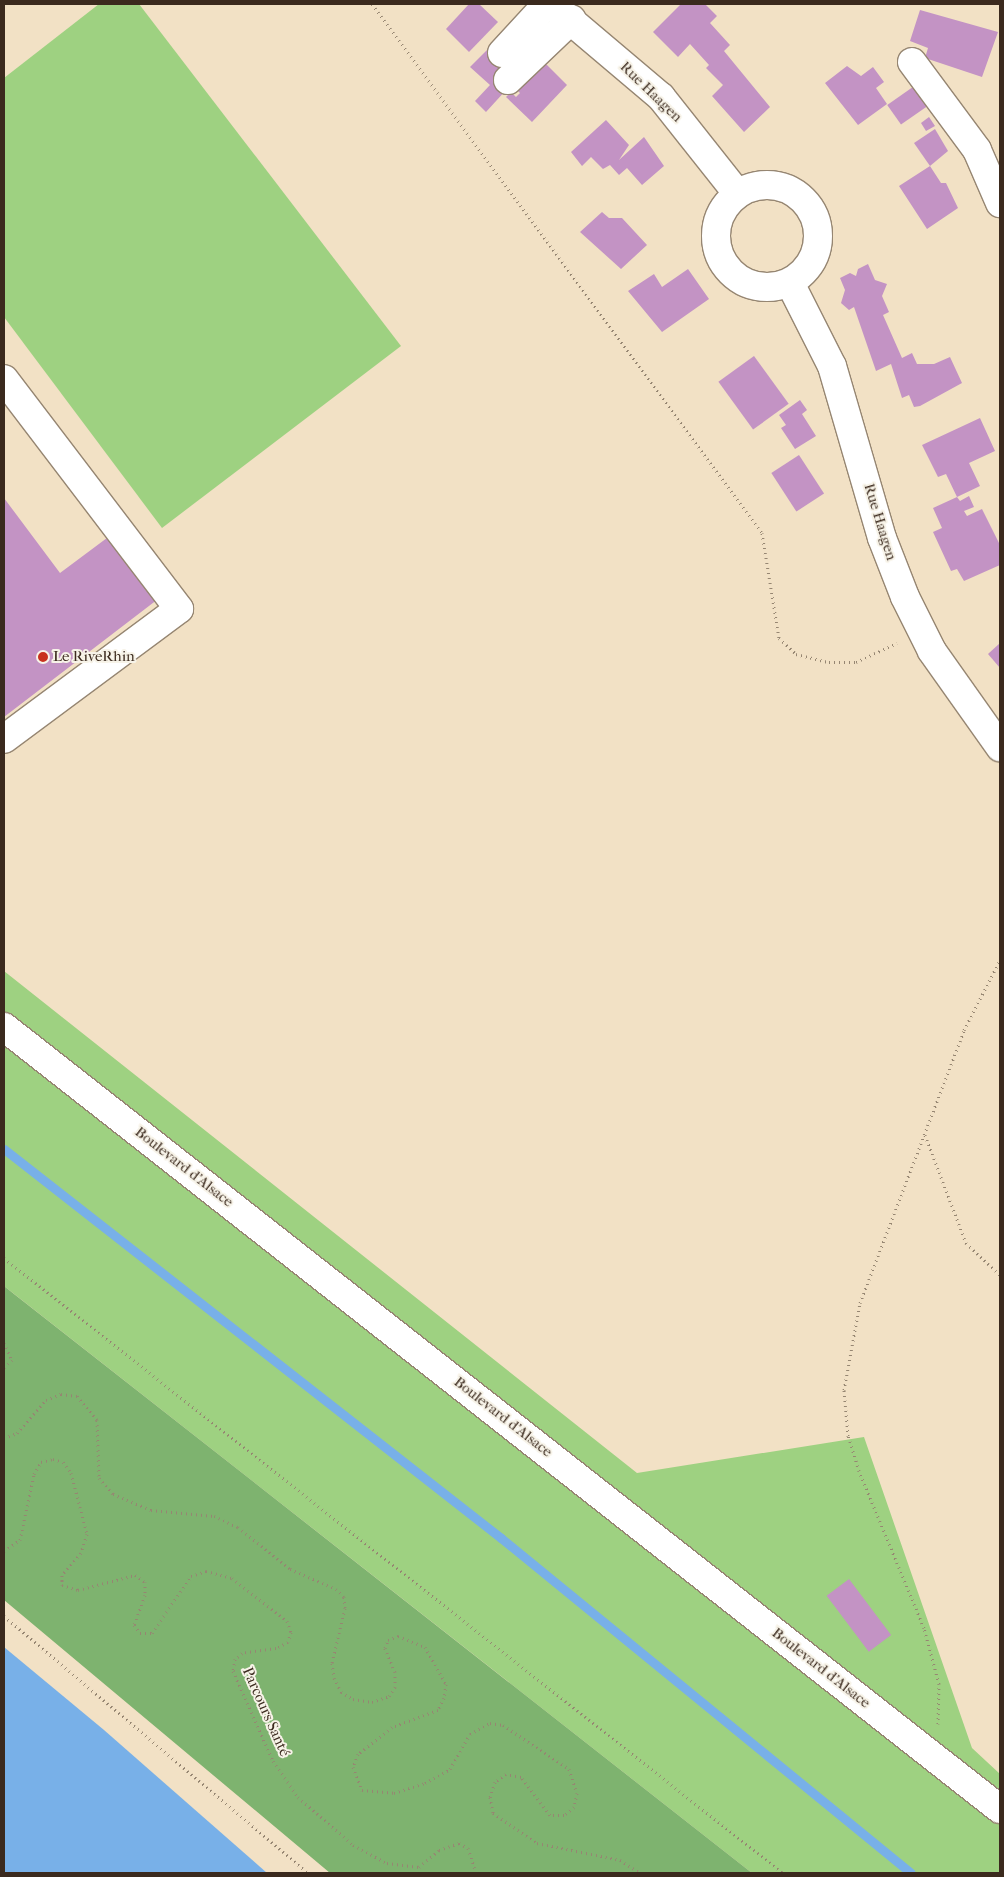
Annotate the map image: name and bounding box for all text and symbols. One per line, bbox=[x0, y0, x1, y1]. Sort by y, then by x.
street label: Rue Haagen bbox=[616, 58, 686, 126]
street label: Rue Haagen bbox=[860, 481, 900, 563]
place label: Le RiveRhin bbox=[53, 648, 135, 666]
marker: Le RiveRhin bbox=[37, 651, 49, 663]
street label: Boulevard d'Alsace bbox=[131, 1123, 237, 1211]
street label: Boulevard d'Alsace bbox=[450, 1373, 556, 1461]
street label: Boulevard d'Alsace bbox=[768, 1624, 874, 1712]
street label: Parcours Santé bbox=[238, 1665, 294, 1759]

